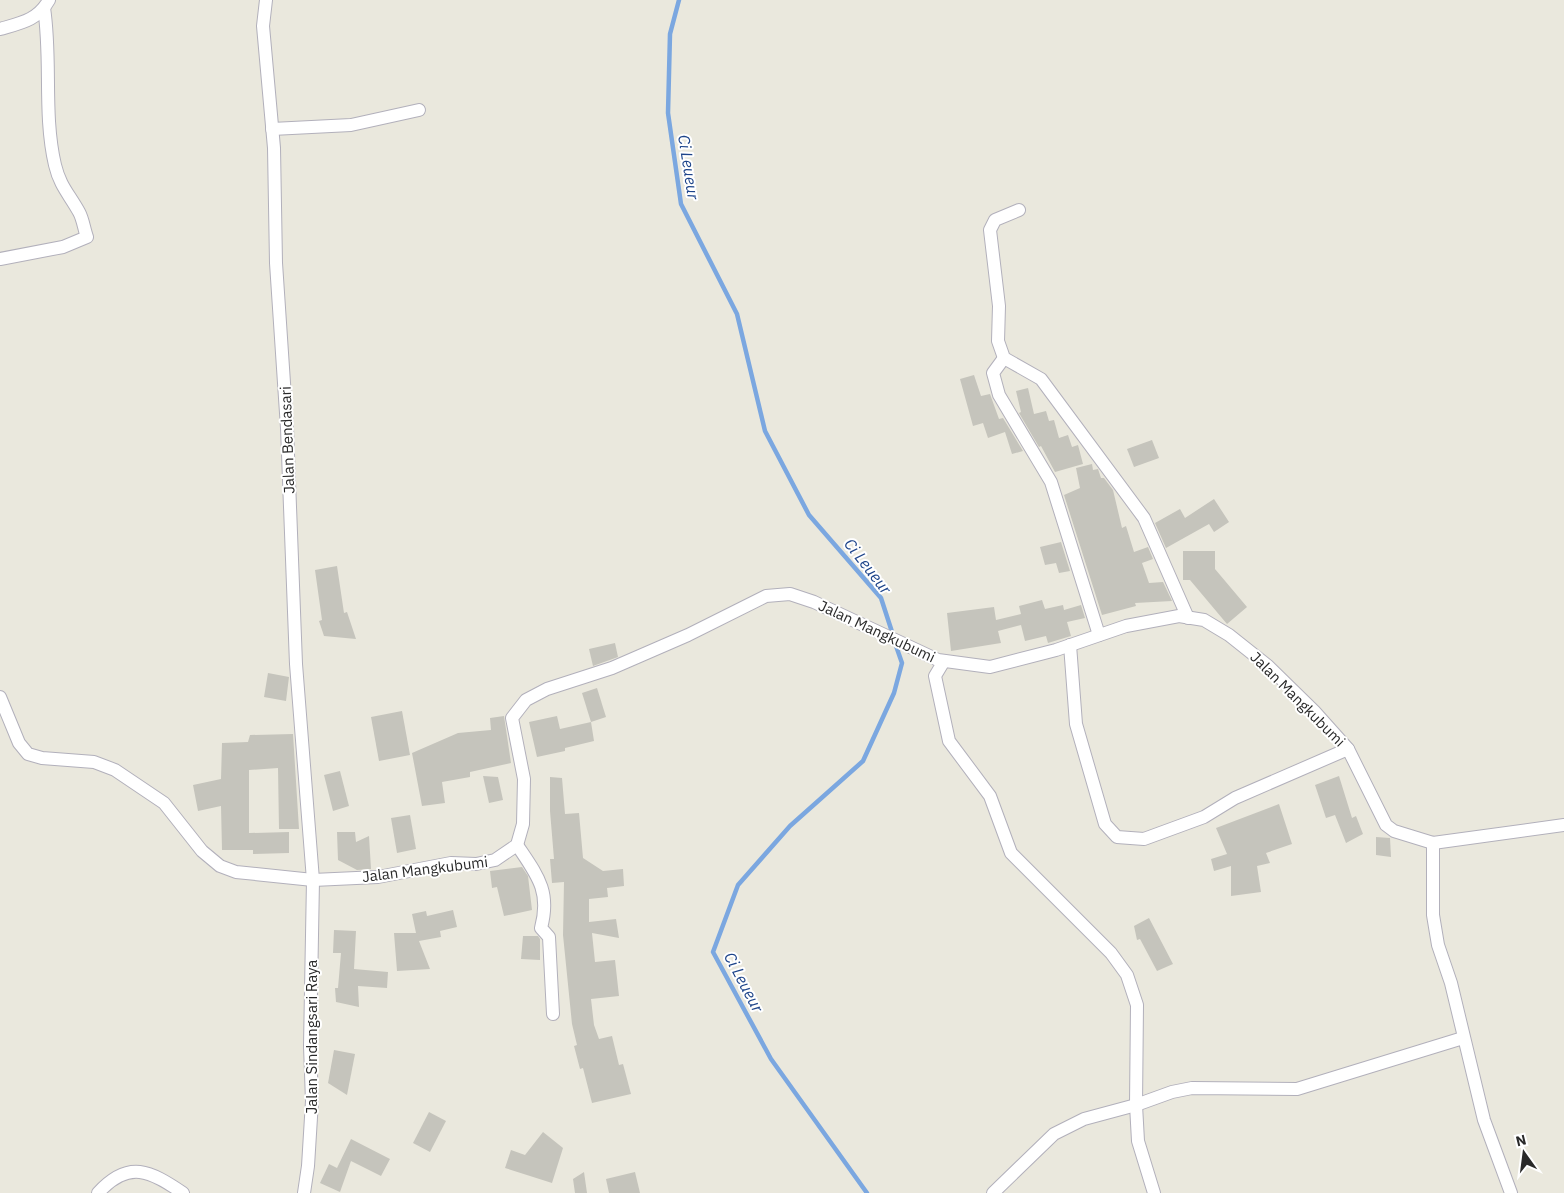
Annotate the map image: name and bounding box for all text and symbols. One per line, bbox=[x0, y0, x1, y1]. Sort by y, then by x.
water label: Ci Leueur bbox=[674, 133, 704, 202]
street label: Jalan Bendasari bbox=[276, 386, 298, 494]
water label: Ci Leueur bbox=[840, 534, 897, 599]
street label: Jalan Mangkubumi bbox=[816, 596, 938, 666]
street label: Jalan Mangkubumi bbox=[1246, 647, 1350, 751]
street label: Jalan Mangkubumi bbox=[361, 852, 489, 886]
water label: Ci Leueur bbox=[720, 948, 769, 1017]
street label: Jalan Sindangsari Raya bbox=[302, 960, 321, 1114]
north arrow bbox=[1499, 1128, 1549, 1178]
text: N bbox=[1514, 1130, 1528, 1150]

